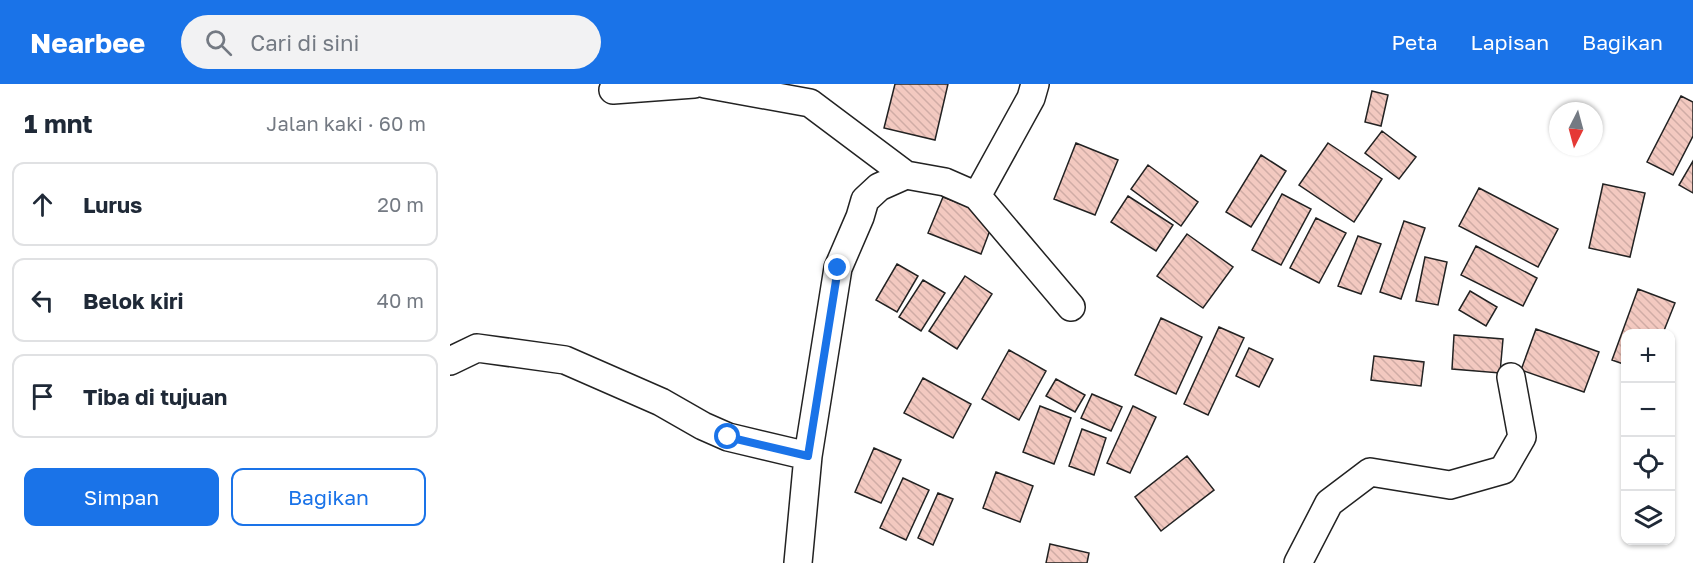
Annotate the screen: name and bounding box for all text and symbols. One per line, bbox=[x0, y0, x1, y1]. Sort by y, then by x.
search box bbox=[181, 15, 601, 69]
text: Nearbee bbox=[30, 26, 145, 59]
icon: search bbox=[202, 26, 235, 59]
text: Cari di sini bbox=[250, 29, 360, 56]
text: Peta bbox=[1392, 29, 1438, 55]
text: Lapisan bbox=[1471, 29, 1549, 55]
text: Bagikan bbox=[1582, 29, 1663, 55]
north arrow bbox=[1549, 102, 1603, 156]
text: 1 mnt bbox=[24, 108, 93, 139]
text: Jalan kaki · 60 m bbox=[266, 111, 426, 135]
icon: ahead bbox=[26, 188, 59, 221]
text: Lurus bbox=[83, 191, 142, 218]
text: 20 m bbox=[377, 192, 424, 216]
route end bbox=[824, 254, 850, 280]
icon: left bbox=[26, 284, 59, 317]
text: Belok kiri bbox=[83, 287, 184, 314]
text: 40 m bbox=[377, 288, 424, 312]
map controls bbox=[1621, 329, 1675, 545]
button: + bbox=[1621, 329, 1675, 383]
icon: arrive bbox=[26, 380, 59, 413]
text: Tiba di tujuan bbox=[83, 383, 227, 410]
button: − bbox=[1621, 383, 1675, 437]
route start bbox=[714, 423, 740, 449]
button: locate bbox=[1621, 437, 1675, 491]
button: Simpan bbox=[24, 468, 219, 526]
button: Bagikan bbox=[231, 468, 426, 526]
button: layers bbox=[1621, 491, 1675, 545]

